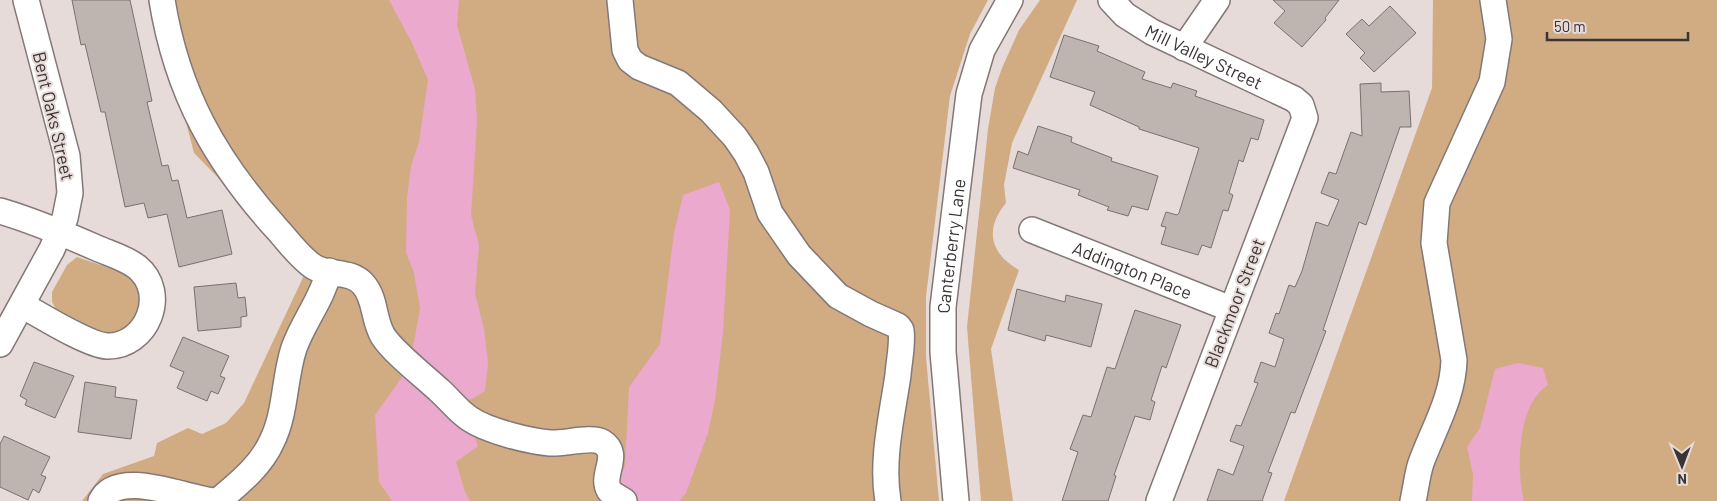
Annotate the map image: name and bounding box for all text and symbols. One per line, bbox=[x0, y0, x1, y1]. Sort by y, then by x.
scale bar bbox=[1547, 10, 1688, 42]
text: 50 m bbox=[1554, 17, 1586, 35]
street label: Mill Valley Street bbox=[1142, 20, 1266, 94]
street label: Bent Oaks Street bbox=[29, 50, 79, 182]
street label: Canterberry Lane bbox=[932, 177, 970, 313]
street label: Blackmoor Street bbox=[1199, 235, 1269, 371]
street label: Addington Place bbox=[1069, 236, 1195, 303]
north arrow bbox=[1657, 441, 1707, 491]
text: N bbox=[1677, 471, 1687, 488]

